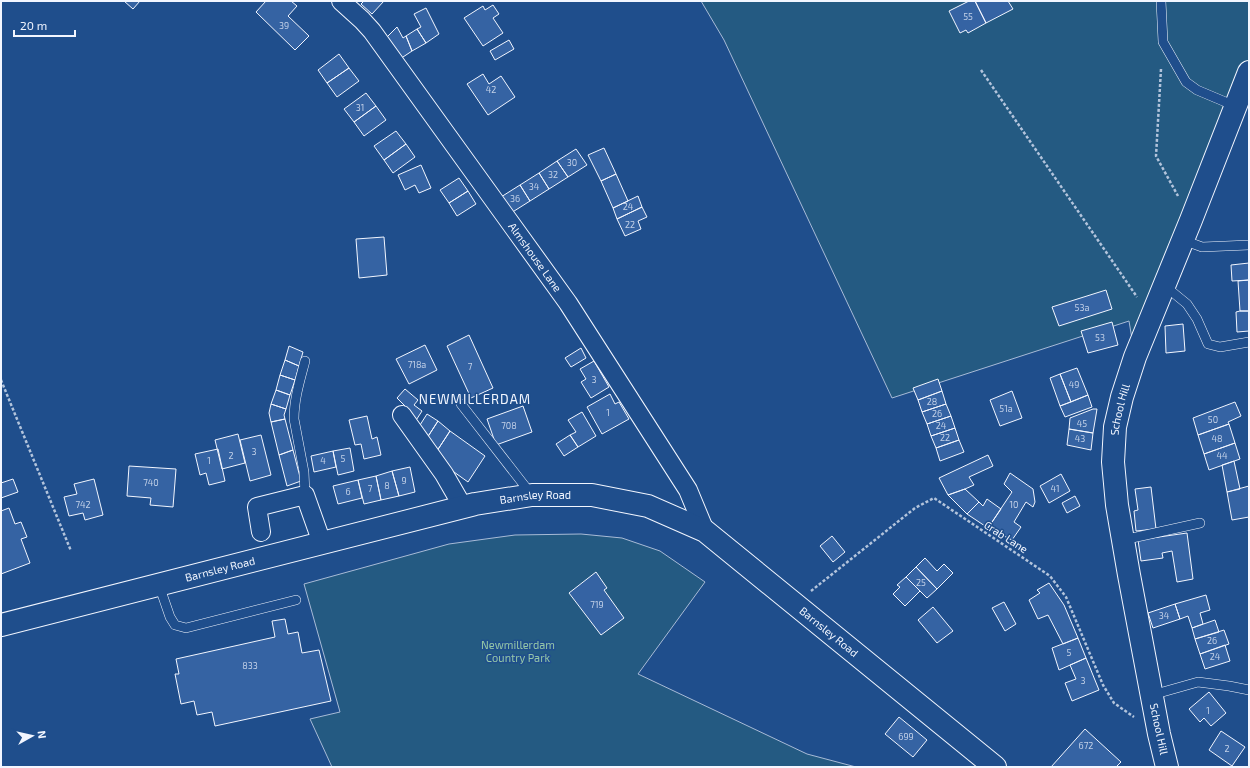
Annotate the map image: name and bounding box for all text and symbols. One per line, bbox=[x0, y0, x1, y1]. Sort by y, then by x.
house number: 55 bbox=[963, 11, 973, 22]
scale bar bbox=[14, 12, 75, 38]
text: 20 m bbox=[20, 18, 47, 32]
house number: 39 bbox=[279, 20, 289, 31]
house number: 42 bbox=[486, 84, 496, 95]
house number: 31 bbox=[356, 102, 364, 113]
house number: 30 bbox=[567, 157, 577, 168]
house number: 32 bbox=[548, 169, 558, 180]
house number: 34 bbox=[529, 181, 540, 192]
house number: 36 bbox=[510, 193, 520, 204]
house number: 24 bbox=[623, 201, 634, 212]
house number: 22 bbox=[625, 219, 635, 230]
street label: Almshouse Lane bbox=[506, 220, 565, 294]
house number: 53a bbox=[1075, 302, 1089, 313]
house number: 53 bbox=[1095, 332, 1105, 343]
house number: 718a bbox=[408, 359, 426, 370]
house number: 7 bbox=[468, 361, 473, 372]
house number: 3 bbox=[591, 374, 597, 385]
house number: 49 bbox=[1069, 379, 1079, 390]
street label: School Hill bbox=[1108, 381, 1132, 436]
district label: NEWMILLERDAM bbox=[419, 391, 531, 407]
house number: 28 bbox=[927, 396, 937, 407]
house number: 51a bbox=[999, 403, 1013, 414]
house number: 1 bbox=[606, 407, 610, 418]
house number: 26 bbox=[932, 408, 942, 419]
house number: 50 bbox=[1208, 414, 1218, 425]
house number: 45 bbox=[1077, 418, 1087, 429]
house number: 708 bbox=[501, 420, 517, 431]
house number: 24 bbox=[936, 420, 947, 431]
house number: 22 bbox=[940, 432, 950, 443]
house number: 43 bbox=[1075, 433, 1085, 444]
house number: 48 bbox=[1212, 433, 1223, 444]
house number: 3 bbox=[251, 446, 257, 457]
house number: 2 bbox=[228, 450, 234, 461]
house number: 44 bbox=[1216, 450, 1228, 461]
house number: 5 bbox=[341, 453, 346, 464]
house number: 1 bbox=[207, 455, 211, 466]
house number: 4 bbox=[320, 455, 326, 466]
house number: 9 bbox=[401, 475, 407, 486]
house number: 740 bbox=[143, 477, 159, 488]
house number: 8 bbox=[384, 480, 390, 491]
house number: 7 bbox=[368, 483, 373, 494]
house number: 41 bbox=[1050, 483, 1060, 494]
house number: 6 bbox=[345, 486, 351, 497]
street label: Barnsley Road bbox=[498, 488, 571, 506]
house number: 742 bbox=[75, 499, 91, 510]
house number: 10 bbox=[1009, 499, 1019, 510]
street label: Crab Lane bbox=[982, 518, 1031, 556]
street label: Barnsley Road bbox=[183, 553, 256, 584]
house number: 25 bbox=[916, 577, 926, 588]
house number: 719 bbox=[590, 599, 604, 610]
street label: Barnsley Road bbox=[797, 604, 861, 659]
house number: 34 bbox=[1159, 610, 1170, 621]
house number: 26 bbox=[1207, 635, 1217, 646]
park label: Newmillerdam Country Park bbox=[481, 638, 555, 664]
house number: 5 bbox=[1067, 647, 1072, 658]
house number: 24 bbox=[1210, 651, 1221, 662]
house number: 833 bbox=[242, 660, 258, 671]
house number: 3 bbox=[1080, 675, 1086, 686]
street label: School Hill bbox=[1148, 702, 1171, 757]
house number: 1 bbox=[1206, 705, 1210, 716]
north arrow bbox=[12, 716, 52, 756]
text: N bbox=[35, 730, 49, 739]
house number: 699 bbox=[898, 731, 914, 742]
house number: 672 bbox=[1079, 740, 1093, 751]
house number: 2 bbox=[1224, 743, 1230, 754]

